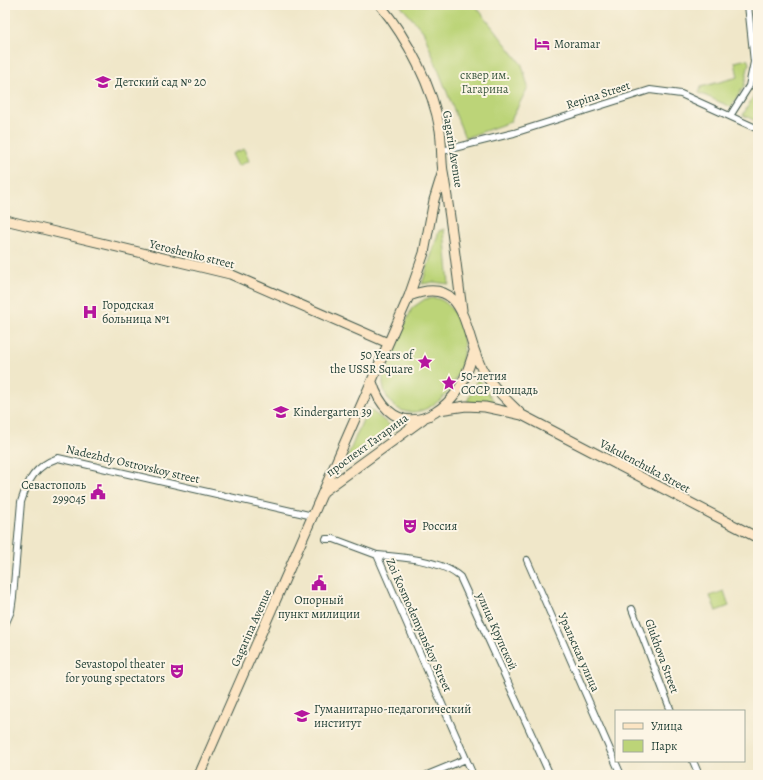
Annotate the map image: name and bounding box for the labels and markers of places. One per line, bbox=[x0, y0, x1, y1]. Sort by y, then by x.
hotel icon: Moramar bbox=[533, 35, 551, 53]
place label: Moramar bbox=[554, 36, 601, 52]
school or university icon: Детский сад № 20 bbox=[94, 73, 112, 91]
place label: Детский сад № 20 bbox=[115, 74, 206, 90]
place label: Городская больница №1 bbox=[102, 297, 170, 327]
hospital icon: Городская больница №1 bbox=[81, 303, 99, 321]
place label: 50 Years of the USSR Square bbox=[330, 347, 415, 377]
place icon: 50 Years of the USSR Square bbox=[416, 353, 434, 371]
place label: 50-летия СССР площадь bbox=[461, 368, 538, 398]
place icon: 50-летия СССР площадь bbox=[440, 374, 458, 392]
school or university icon: Kindergarten 39 bbox=[272, 403, 290, 421]
place label: Kindergarten 39 bbox=[293, 404, 372, 420]
place label: Севастополь 299045 bbox=[21, 477, 87, 507]
public building icon: Севастополь 299045 bbox=[89, 483, 107, 501]
theatre icon: Россия bbox=[401, 517, 419, 535]
place label: Россия bbox=[422, 518, 457, 534]
public building icon: Опорный пункт милиции bbox=[310, 574, 328, 592]
place label: Опорный пункт милиции bbox=[278, 592, 360, 622]
place label: Sevastopol theater for young spectators bbox=[65, 656, 165, 686]
theatre icon: Sevastopol theater for young spectators bbox=[168, 662, 186, 680]
place label: Гуманитарно-педагогический институт bbox=[314, 701, 471, 731]
school or university icon: Гуманитарно-педагогический институт bbox=[293, 707, 311, 725]

